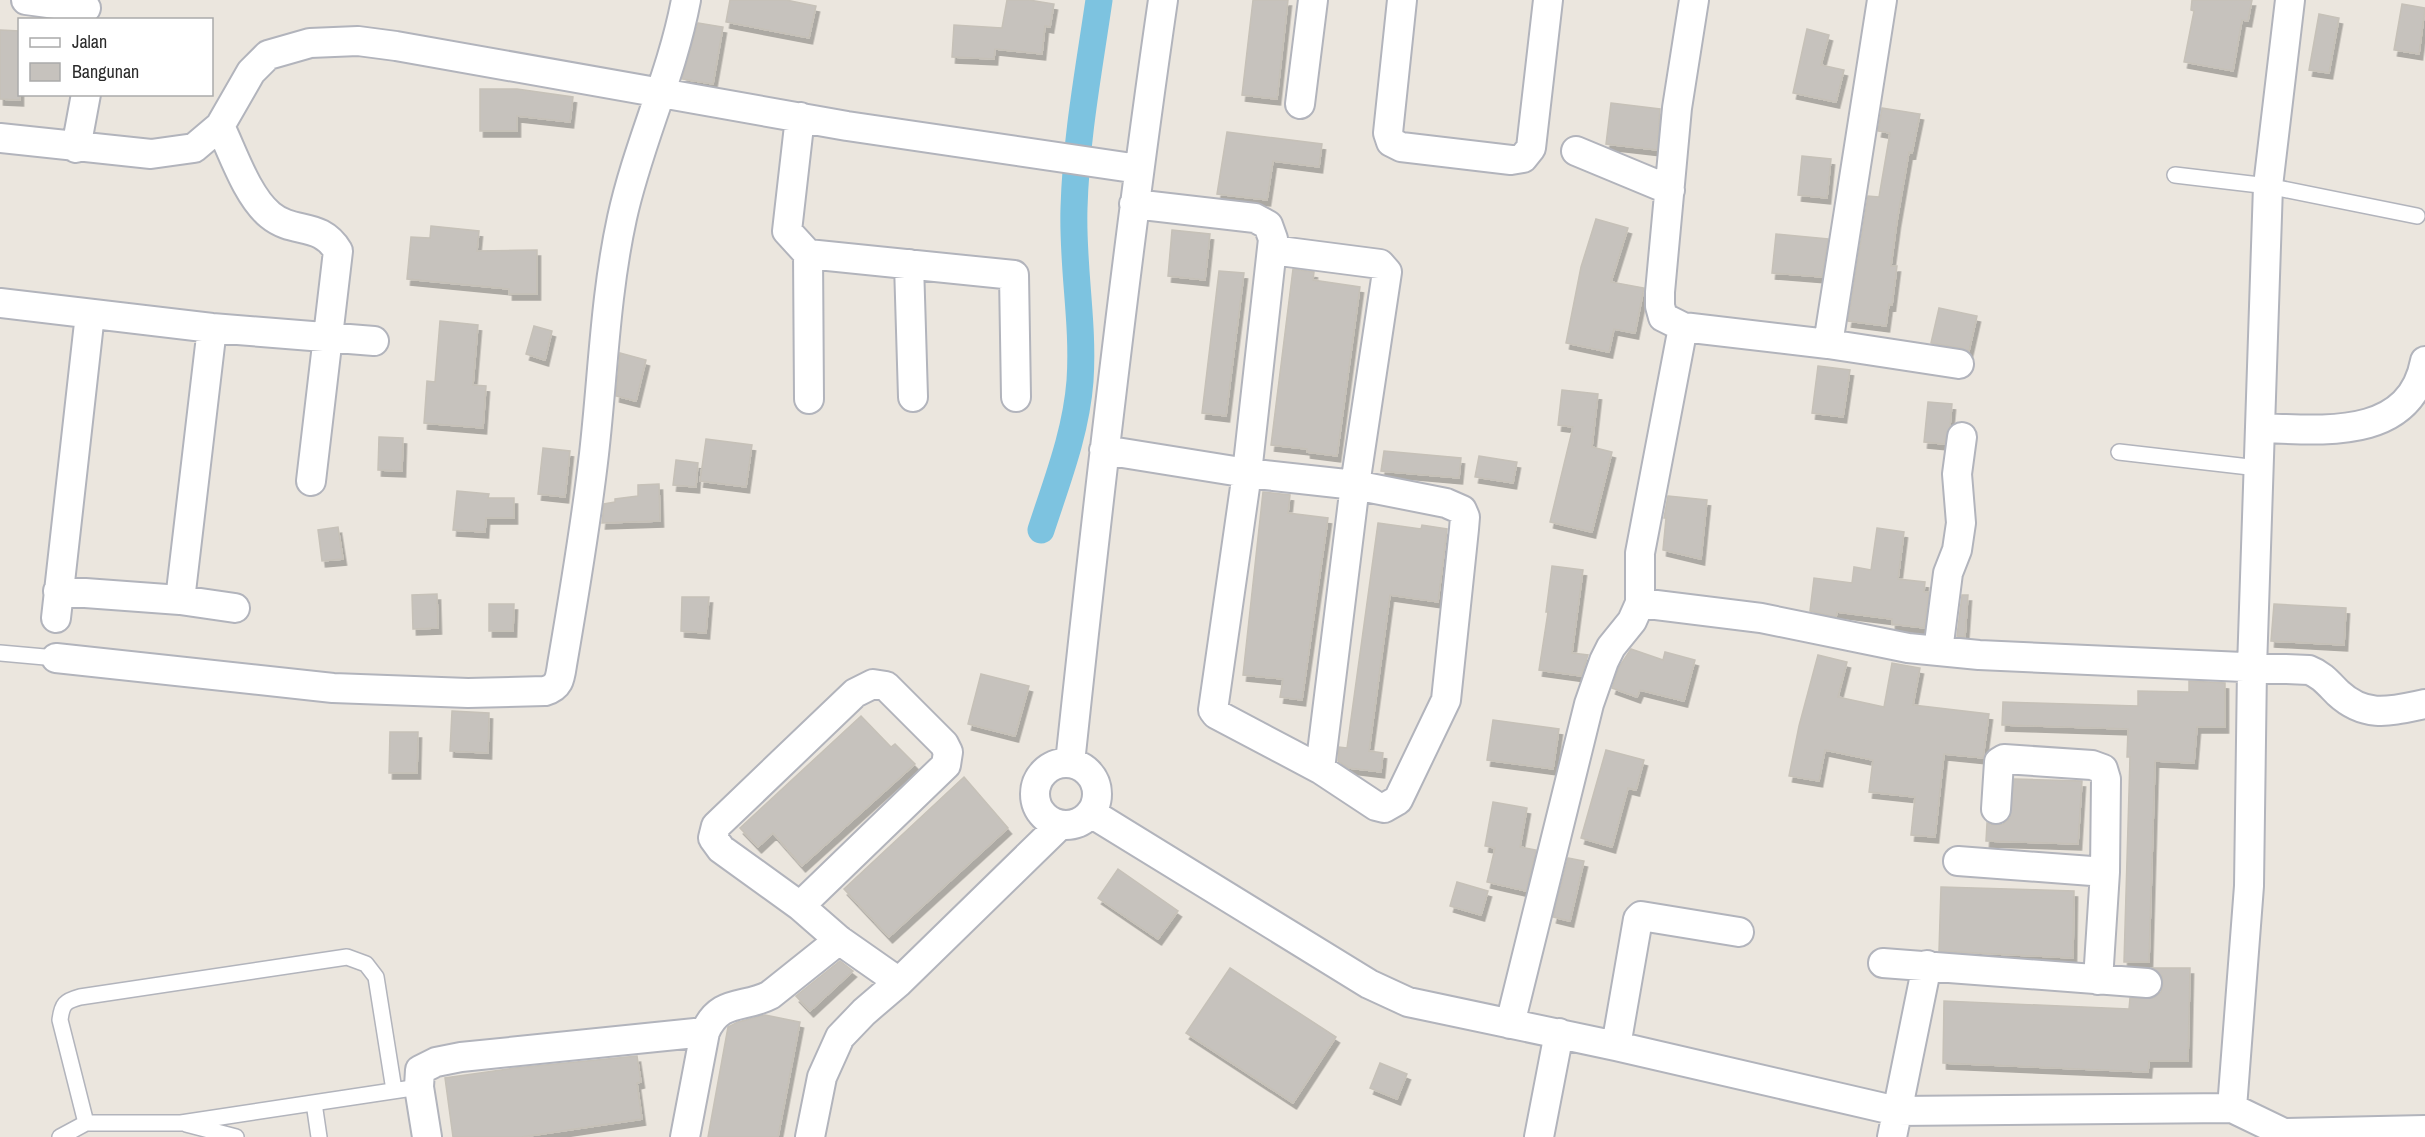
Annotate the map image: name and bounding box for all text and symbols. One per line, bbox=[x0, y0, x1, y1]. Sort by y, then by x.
legend bbox=[18, 18, 213, 96]
text: Jalan bbox=[72, 29, 107, 54]
text: Bangunan bbox=[72, 59, 139, 84]

